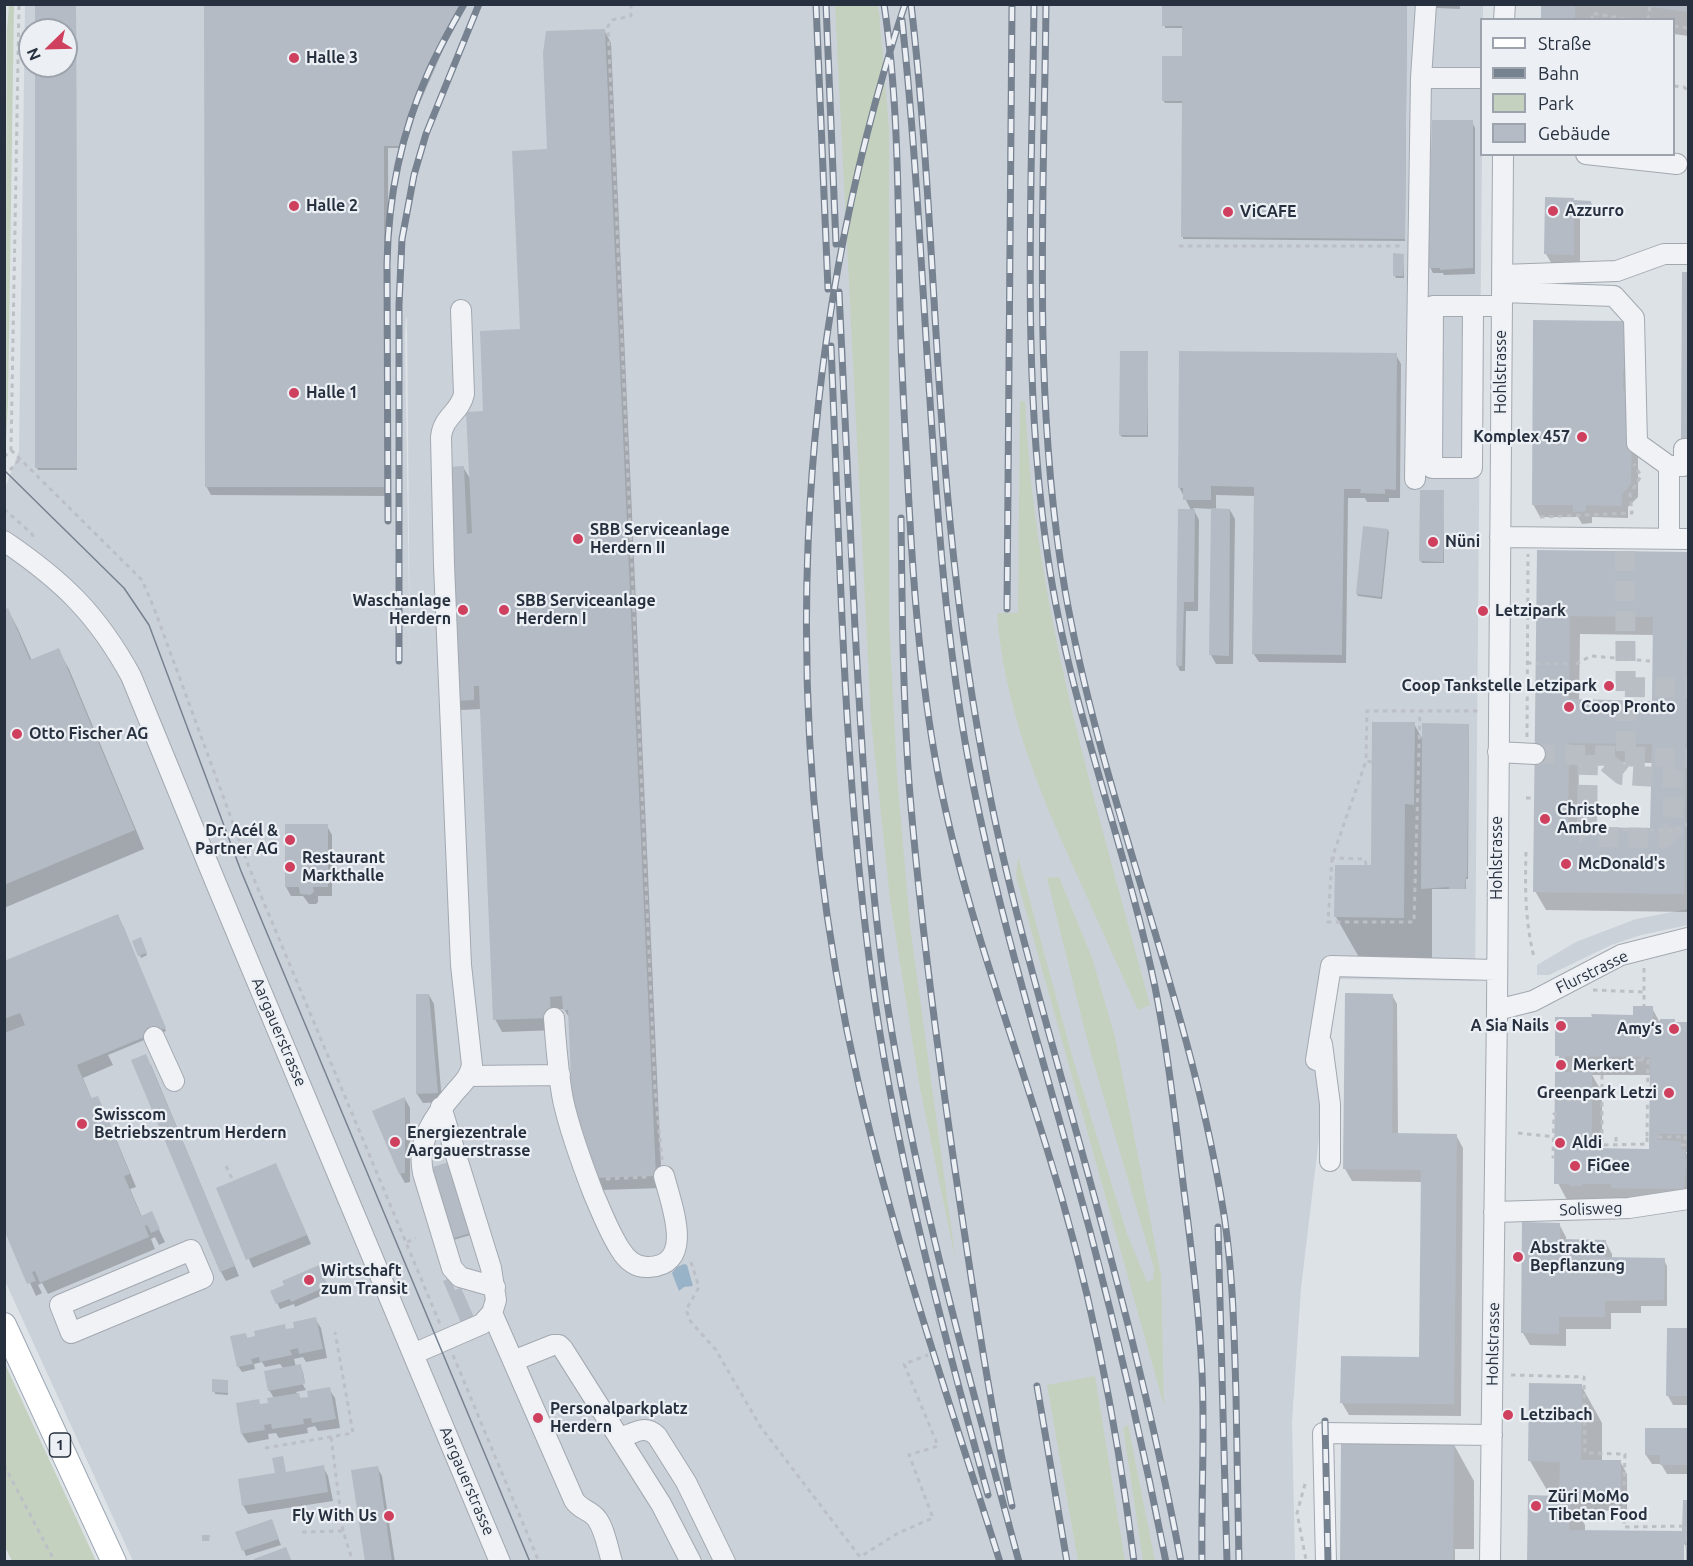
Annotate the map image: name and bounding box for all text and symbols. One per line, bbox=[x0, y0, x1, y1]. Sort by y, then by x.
north arrow bbox=[18, 18, 78, 78]
legend bbox=[1480, 18, 1675, 156]
text: Straße bbox=[1538, 33, 1591, 53]
text: N bbox=[23, 45, 44, 63]
place label: Halle 3 bbox=[306, 48, 358, 68]
marker: Halle 3 bbox=[287, 51, 301, 65]
text: Bahn bbox=[1538, 63, 1579, 83]
text: Park bbox=[1538, 93, 1574, 113]
text: Gebäude bbox=[1538, 123, 1610, 143]
place label: Halle 2 bbox=[306, 196, 358, 216]
marker: Halle 2 bbox=[287, 199, 301, 213]
place label: Azzurro bbox=[1565, 201, 1624, 221]
place label: ViCAFE bbox=[1240, 202, 1297, 222]
marker: Azzurro bbox=[1546, 204, 1560, 218]
marker: ViCAFE bbox=[1221, 205, 1235, 219]
street label: Hohlstrasse bbox=[1491, 330, 1511, 414]
place label: Halle 1 bbox=[306, 383, 358, 403]
marker: Halle 1 bbox=[287, 386, 301, 400]
place label: Komplex 457 bbox=[1473, 427, 1570, 447]
marker: Komplex 457 bbox=[1575, 430, 1589, 444]
place label: SBB Serviceanlage Herdern II bbox=[590, 520, 730, 558]
marker: SBB Serviceanlage Herdern II bbox=[571, 532, 585, 546]
place label: Nüni bbox=[1445, 532, 1480, 552]
marker: Nüni bbox=[1426, 535, 1440, 549]
place label: Waschanlage Herdern bbox=[352, 591, 451, 629]
place label: SBB Serviceanlage Herdern I bbox=[516, 591, 656, 629]
place label: Letzipark bbox=[1495, 601, 1566, 621]
marker: Waschanlage Herdern bbox=[456, 603, 470, 617]
marker: SBB Serviceanlage Herdern I bbox=[497, 603, 511, 617]
marker: Letzipark bbox=[1476, 604, 1490, 618]
place label: Coop Tankstelle Letzipark bbox=[1402, 676, 1597, 696]
marker: Coop Tankstelle Letzipark bbox=[1602, 679, 1616, 693]
place label: Coop Pronto bbox=[1581, 697, 1676, 717]
marker: Coop Pronto bbox=[1562, 700, 1576, 714]
place label: Otto Fischer AG bbox=[29, 724, 148, 744]
marker: Otto Fischer AG bbox=[10, 727, 24, 741]
place label: Christophe Ambre bbox=[1557, 800, 1640, 838]
marker: Christophe Ambre bbox=[1538, 812, 1552, 826]
street label: Hohlstrasse bbox=[1487, 816, 1507, 900]
place label: Dr. Acél & Partner AG bbox=[195, 821, 278, 859]
marker: Dr. Acél & Partner AG bbox=[283, 833, 297, 847]
place label: Restaurant Markthalle bbox=[302, 848, 385, 886]
place label: McDonald's bbox=[1578, 854, 1665, 874]
marker: McDonald's bbox=[1559, 857, 1573, 871]
marker: Restaurant Markthalle bbox=[283, 860, 297, 874]
street label: Flurstrasse bbox=[1553, 946, 1631, 998]
street label: Aargauerstrasse bbox=[247, 975, 311, 1089]
place label: A Sia Nails bbox=[1470, 1016, 1549, 1036]
marker: A Sia Nails bbox=[1554, 1019, 1568, 1033]
place label: Amy‘s bbox=[1617, 1019, 1662, 1039]
marker: Amy‘s bbox=[1667, 1022, 1681, 1036]
place label: Merkert bbox=[1573, 1055, 1634, 1075]
marker: Merkert bbox=[1554, 1058, 1568, 1072]
place label: Greenpark Letzi bbox=[1537, 1083, 1657, 1103]
marker: Greenpark Letzi bbox=[1662, 1086, 1676, 1100]
place label: Swisscom Betriebszentrum Herdern bbox=[94, 1105, 287, 1143]
marker: Swisscom Betriebszentrum Herdern bbox=[75, 1117, 89, 1131]
place label: Energiezentrale Aargauerstrasse bbox=[407, 1123, 530, 1161]
place label: Aldi bbox=[1572, 1133, 1602, 1153]
marker: Energiezentrale Aargauerstrasse bbox=[388, 1135, 402, 1149]
marker: Aldi bbox=[1553, 1136, 1567, 1150]
place label: FiGee bbox=[1587, 1156, 1630, 1176]
marker: FiGee bbox=[1568, 1159, 1582, 1173]
street label: Solisweg bbox=[1559, 1198, 1623, 1220]
place label: Abstrakte Bepflanzung bbox=[1530, 1238, 1625, 1276]
marker: Abstrakte Bepflanzung bbox=[1511, 1250, 1525, 1264]
place label: Wirtschaft zum Transit bbox=[321, 1261, 408, 1299]
marker: Wirtschaft zum Transit bbox=[302, 1273, 316, 1287]
street label: Hohlstrasse bbox=[1483, 1302, 1503, 1386]
place label: Personalparkplatz Herdern bbox=[550, 1399, 688, 1437]
place label: Letzibach bbox=[1520, 1405, 1593, 1425]
marker: Letzibach bbox=[1501, 1408, 1515, 1422]
marker: Personalparkplatz Herdern bbox=[531, 1411, 545, 1425]
street label: Aargauerstrasse bbox=[435, 1424, 499, 1538]
road number: 1 bbox=[50, 1433, 70, 1457]
place label: Züri MoMo Tibetan Food bbox=[1548, 1487, 1647, 1525]
marker: Züri MoMo Tibetan Food bbox=[1529, 1499, 1543, 1513]
place label: Fly With Us bbox=[292, 1506, 377, 1526]
marker: Fly With Us bbox=[382, 1509, 396, 1523]

